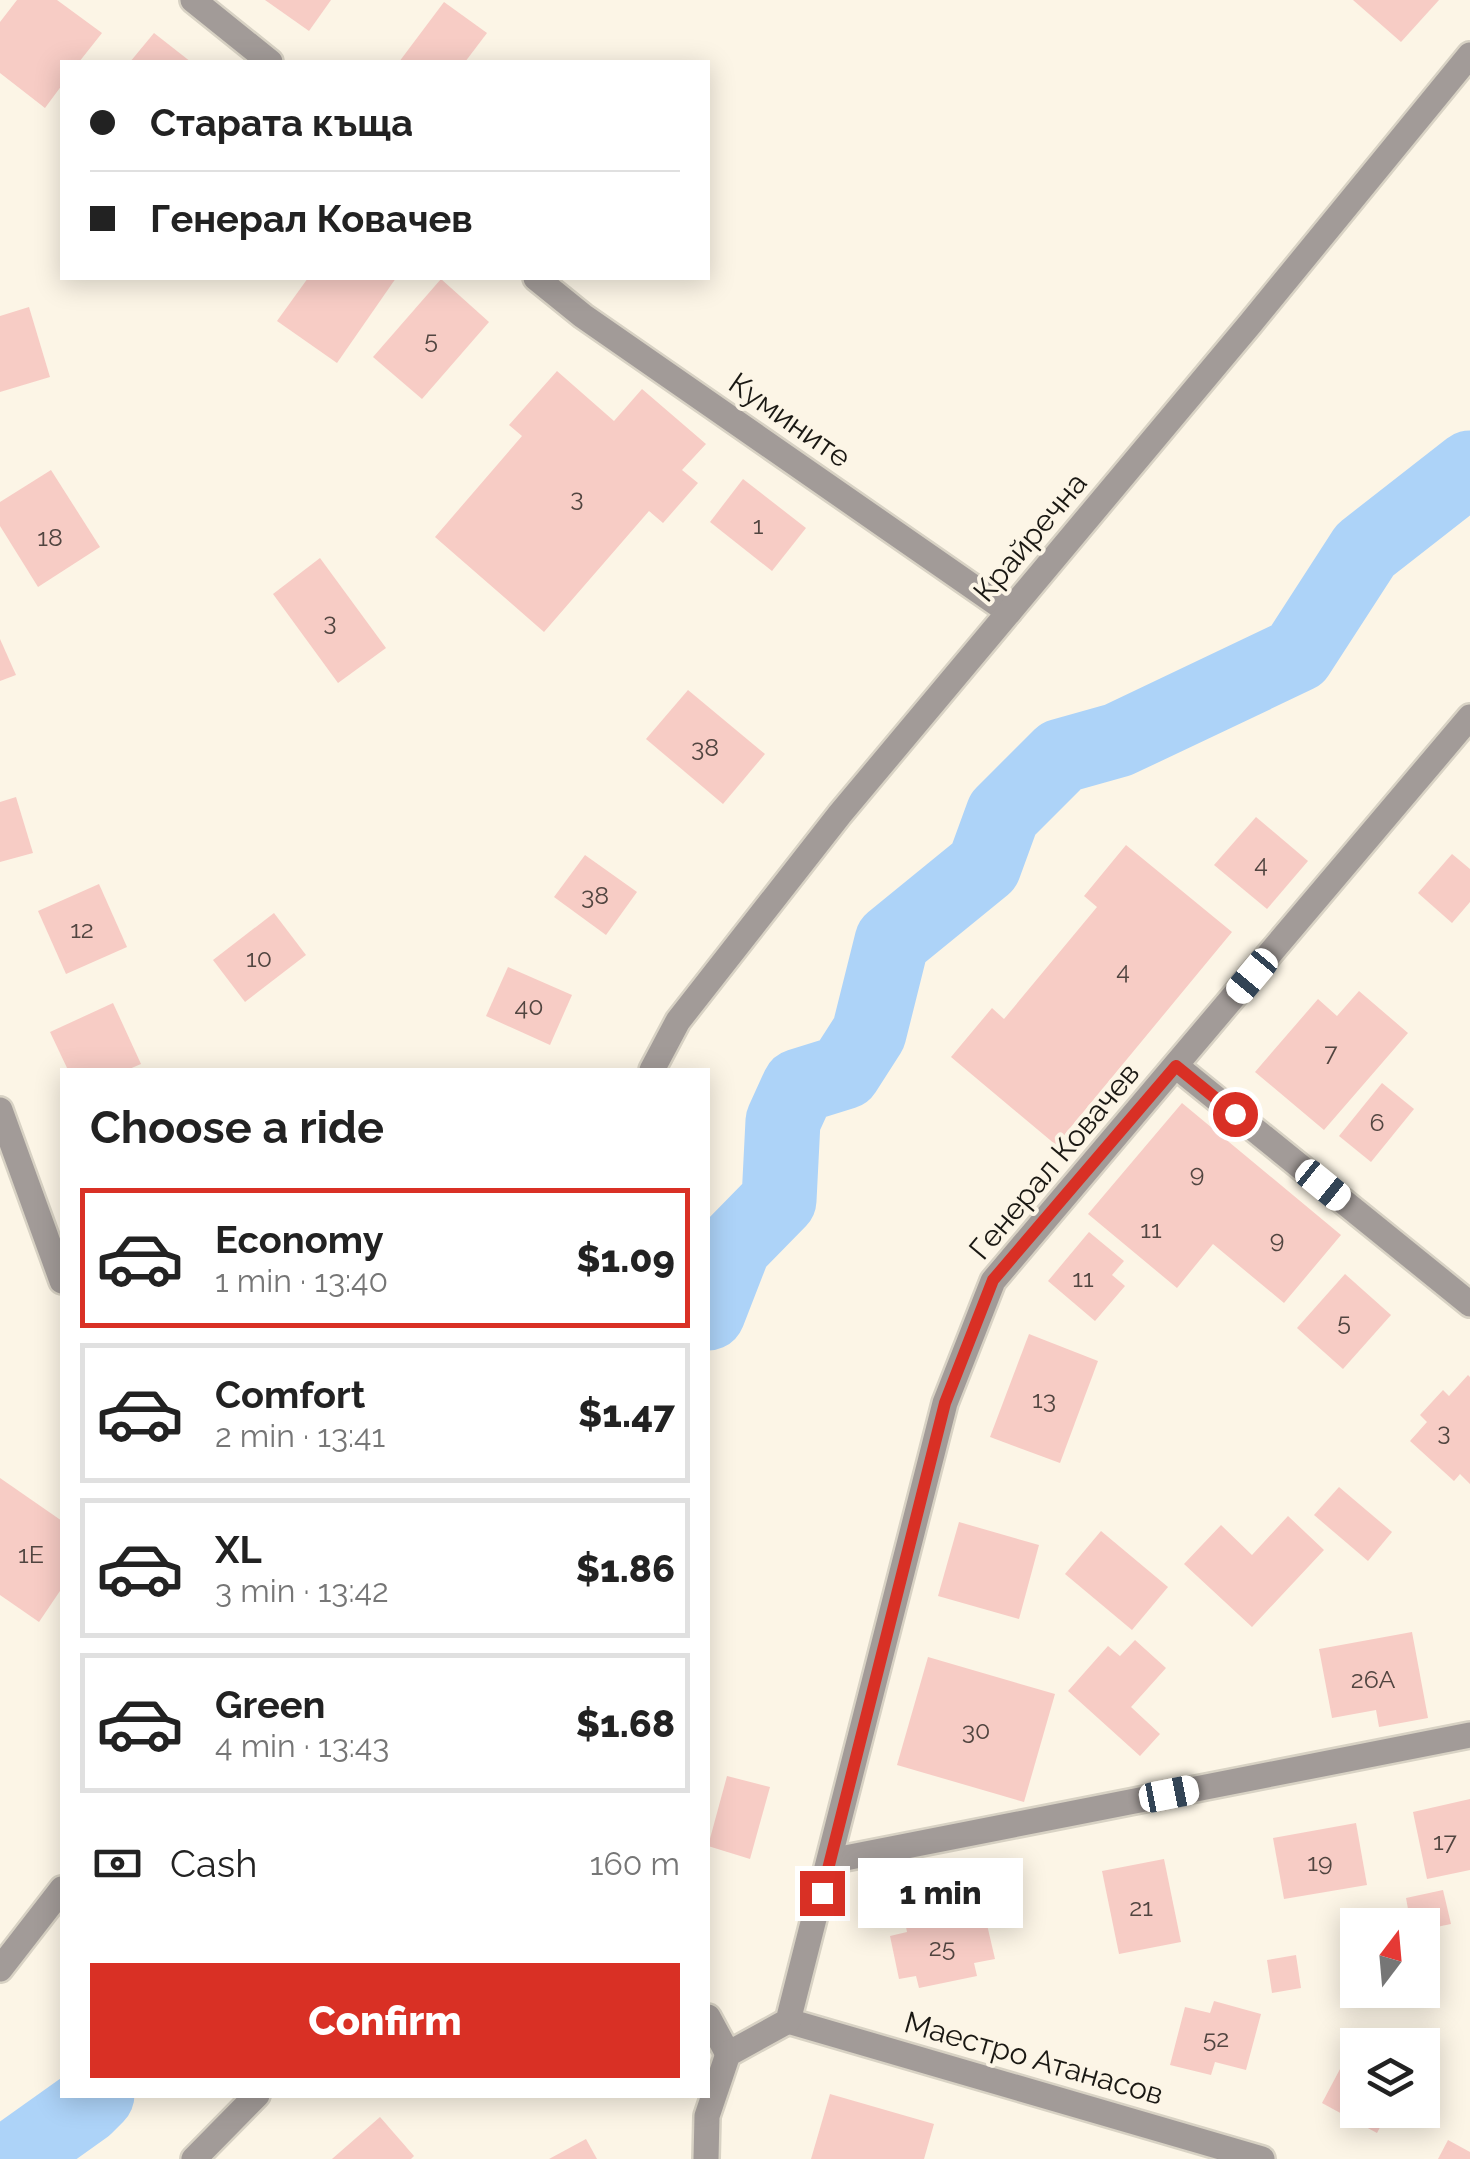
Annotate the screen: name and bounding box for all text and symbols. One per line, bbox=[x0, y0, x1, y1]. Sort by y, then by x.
text: Старата къща bbox=[150, 100, 413, 145]
text: Генерал Ковачев bbox=[150, 196, 473, 241]
house number: 5 bbox=[424, 324, 438, 354]
street label: Кумините bbox=[723, 365, 857, 475]
street label: Крайречна bbox=[966, 466, 1094, 608]
house number: 3 bbox=[570, 482, 584, 512]
house number: 1 bbox=[753, 510, 764, 540]
house number: 18 bbox=[37, 522, 63, 552]
house number: 3 bbox=[323, 606, 337, 636]
house number: 38 bbox=[691, 732, 719, 762]
house number: 4 bbox=[1254, 848, 1268, 878]
house number: 38 bbox=[581, 880, 609, 910]
house number: 12 bbox=[70, 914, 94, 944]
house number: 10 bbox=[246, 943, 272, 973]
car bbox=[1221, 943, 1283, 1009]
house number: 4 bbox=[1116, 955, 1130, 985]
house number: 40 bbox=[515, 991, 543, 1021]
house number: 7 bbox=[1324, 1037, 1338, 1067]
street label: Генерал Ковачев bbox=[962, 1056, 1146, 1266]
route start bbox=[1213, 1092, 1258, 1137]
text: Choose a ride bbox=[90, 1101, 384, 1154]
house number: 6 bbox=[1369, 1107, 1385, 1137]
car bbox=[1290, 1154, 1356, 1216]
house number: 9 bbox=[1190, 1158, 1204, 1188]
icon: car bbox=[95, 1213, 185, 1303]
house number: 11 bbox=[1140, 1214, 1162, 1244]
text: Economy bbox=[215, 1217, 384, 1262]
house number: 9 bbox=[1270, 1224, 1284, 1254]
text: $1.09 bbox=[576, 1236, 675, 1281]
text: 1 min · 13:40 bbox=[215, 1262, 388, 1299]
house number: 11 bbox=[1072, 1263, 1094, 1293]
house number: 5 bbox=[1337, 1306, 1351, 1336]
icon: car bbox=[95, 1368, 185, 1458]
text: Comfort bbox=[215, 1372, 365, 1417]
house number: 13 bbox=[1032, 1384, 1056, 1414]
text: $1.47 bbox=[578, 1391, 675, 1436]
house number: 3 bbox=[1437, 1416, 1451, 1446]
text: 2 min · 13:41 bbox=[215, 1417, 385, 1454]
icon: car bbox=[95, 1523, 185, 1613]
text: XL bbox=[215, 1527, 262, 1572]
house number: 1Е bbox=[18, 1539, 44, 1569]
text: $1.86 bbox=[576, 1546, 675, 1591]
text: 3 min · 13:42 bbox=[215, 1572, 389, 1609]
house number: 26А bbox=[1351, 1664, 1395, 1694]
icon: car bbox=[95, 1678, 185, 1768]
text: Green bbox=[215, 1682, 325, 1727]
text: $1.68 bbox=[576, 1701, 675, 1746]
house number: 30 bbox=[962, 1715, 990, 1745]
text: 4 min · 13:43 bbox=[215, 1727, 389, 1764]
car bbox=[1137, 1774, 1201, 1814]
house number: 17 bbox=[1433, 1826, 1458, 1856]
icon: cash bbox=[90, 1836, 145, 1891]
text: Cash bbox=[170, 1841, 257, 1886]
text: 160 m bbox=[590, 1845, 680, 1882]
house number: 19 bbox=[1307, 1847, 1333, 1877]
callout: 1 min bbox=[857, 1858, 1022, 1928]
route end bbox=[800, 1871, 845, 1916]
text: 1 min bbox=[899, 1874, 982, 1911]
house number: 21 bbox=[1129, 1892, 1153, 1922]
north arrow bbox=[1340, 1908, 1440, 2008]
map controls bbox=[1340, 1908, 1440, 2128]
house number: 25 bbox=[929, 1932, 955, 1962]
button: Confirm bbox=[90, 1963, 680, 2078]
street label: Маестро Атанасов bbox=[901, 2004, 1167, 2112]
house number: 52 bbox=[1203, 2023, 1229, 2053]
button: layers bbox=[1340, 2028, 1440, 2128]

